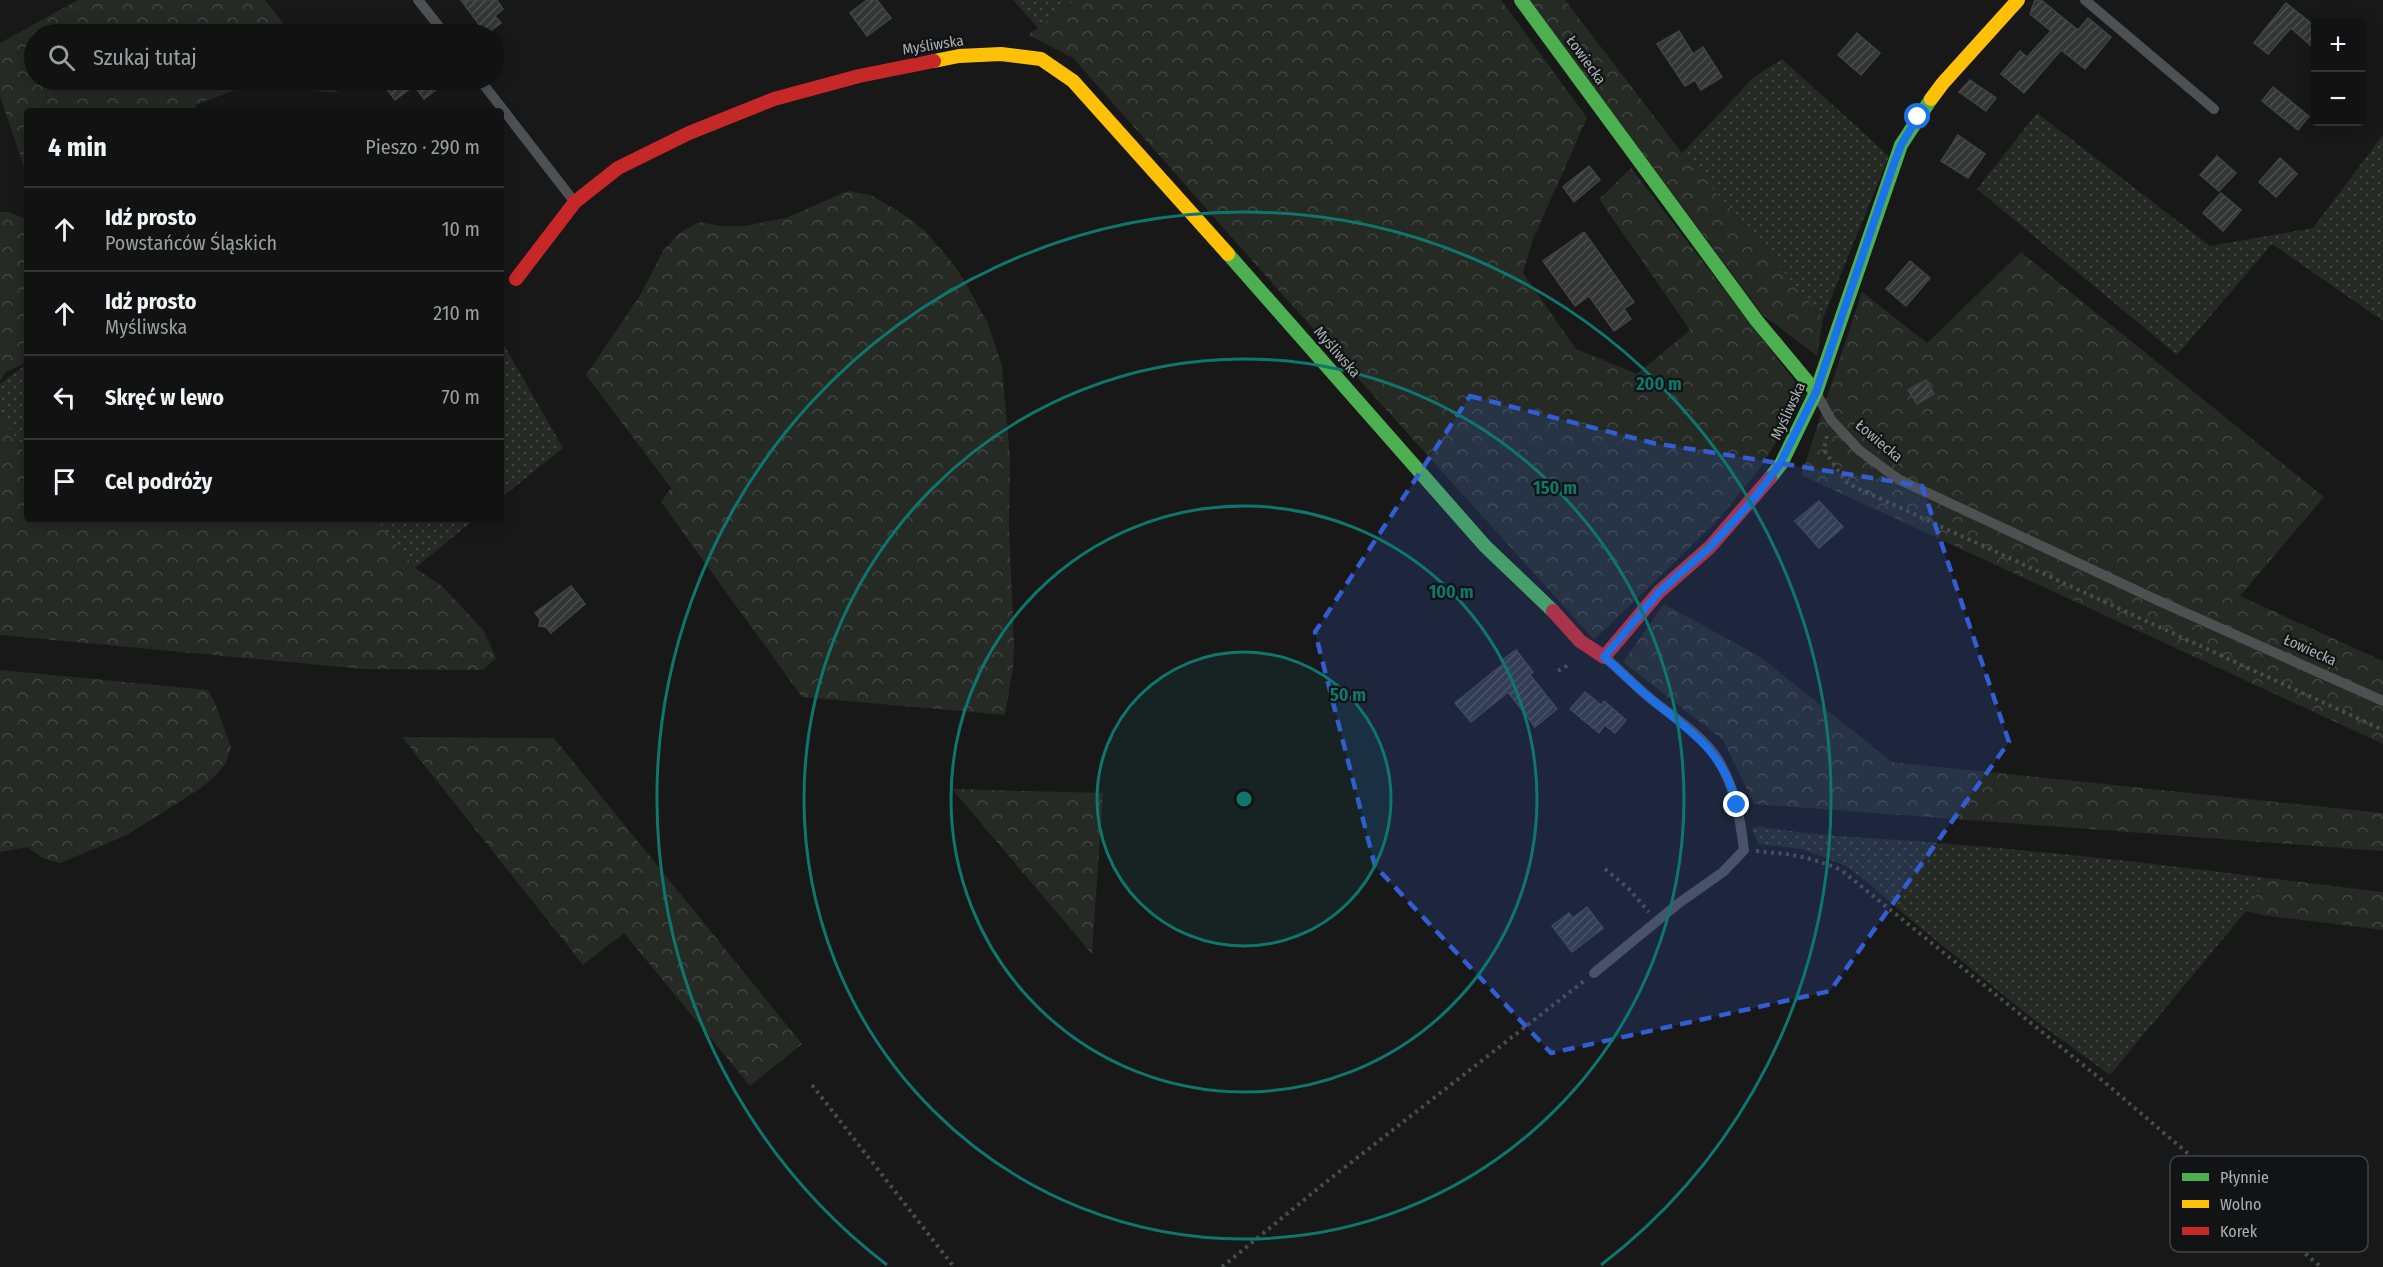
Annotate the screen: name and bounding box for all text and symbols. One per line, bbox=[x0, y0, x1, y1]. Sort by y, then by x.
map controls bbox=[2311, 18, 2365, 126]
button: + bbox=[2311, 18, 2365, 72]
search box bbox=[24, 24, 504, 90]
street label: Myśliwska bbox=[901, 31, 965, 59]
street label: Łowiecka bbox=[1562, 32, 1610, 88]
icon: search bbox=[45, 41, 78, 74]
text: Szukaj tutaj bbox=[93, 44, 197, 71]
button: − bbox=[2311, 72, 2365, 126]
route start bbox=[1904, 103, 1930, 129]
text: 4 min bbox=[48, 132, 107, 163]
text: Pieszo · 290 m bbox=[365, 135, 480, 159]
text: Idź prosto bbox=[105, 204, 197, 231]
icon: ahead bbox=[48, 213, 81, 246]
text: 10 m bbox=[442, 217, 480, 241]
text: Powstańców Śląskich bbox=[105, 231, 277, 255]
text: Idź prosto bbox=[105, 288, 197, 315]
icon: ahead bbox=[48, 297, 81, 330]
text: 210 m bbox=[433, 301, 480, 325]
text: Myśliwska bbox=[105, 315, 187, 339]
street label: Myśliwska bbox=[1310, 323, 1364, 381]
text: 200 m bbox=[1635, 373, 1682, 395]
street label: Myśliwska bbox=[1767, 379, 1809, 443]
icon: left bbox=[48, 381, 81, 414]
text: Skręć w lewo bbox=[105, 384, 224, 411]
text: 70 m bbox=[442, 385, 480, 409]
street label: Łowiecka bbox=[1852, 416, 1906, 466]
icon: arrive bbox=[48, 465, 81, 498]
text: Cel podróży bbox=[105, 468, 212, 495]
text: 150 m bbox=[1533, 477, 1577, 499]
text: 100 m bbox=[1429, 581, 1473, 603]
street label: Łowiecka bbox=[2281, 630, 2339, 670]
text: 50 m bbox=[1330, 684, 1366, 706]
centre of rings bbox=[1234, 789, 1254, 809]
route end bbox=[1723, 791, 1749, 817]
legend bbox=[2170, 1156, 2368, 1252]
text: Płynnie bbox=[2220, 1168, 2269, 1187]
text: Wolno bbox=[2220, 1195, 2261, 1214]
text: Korek bbox=[2220, 1222, 2258, 1241]

